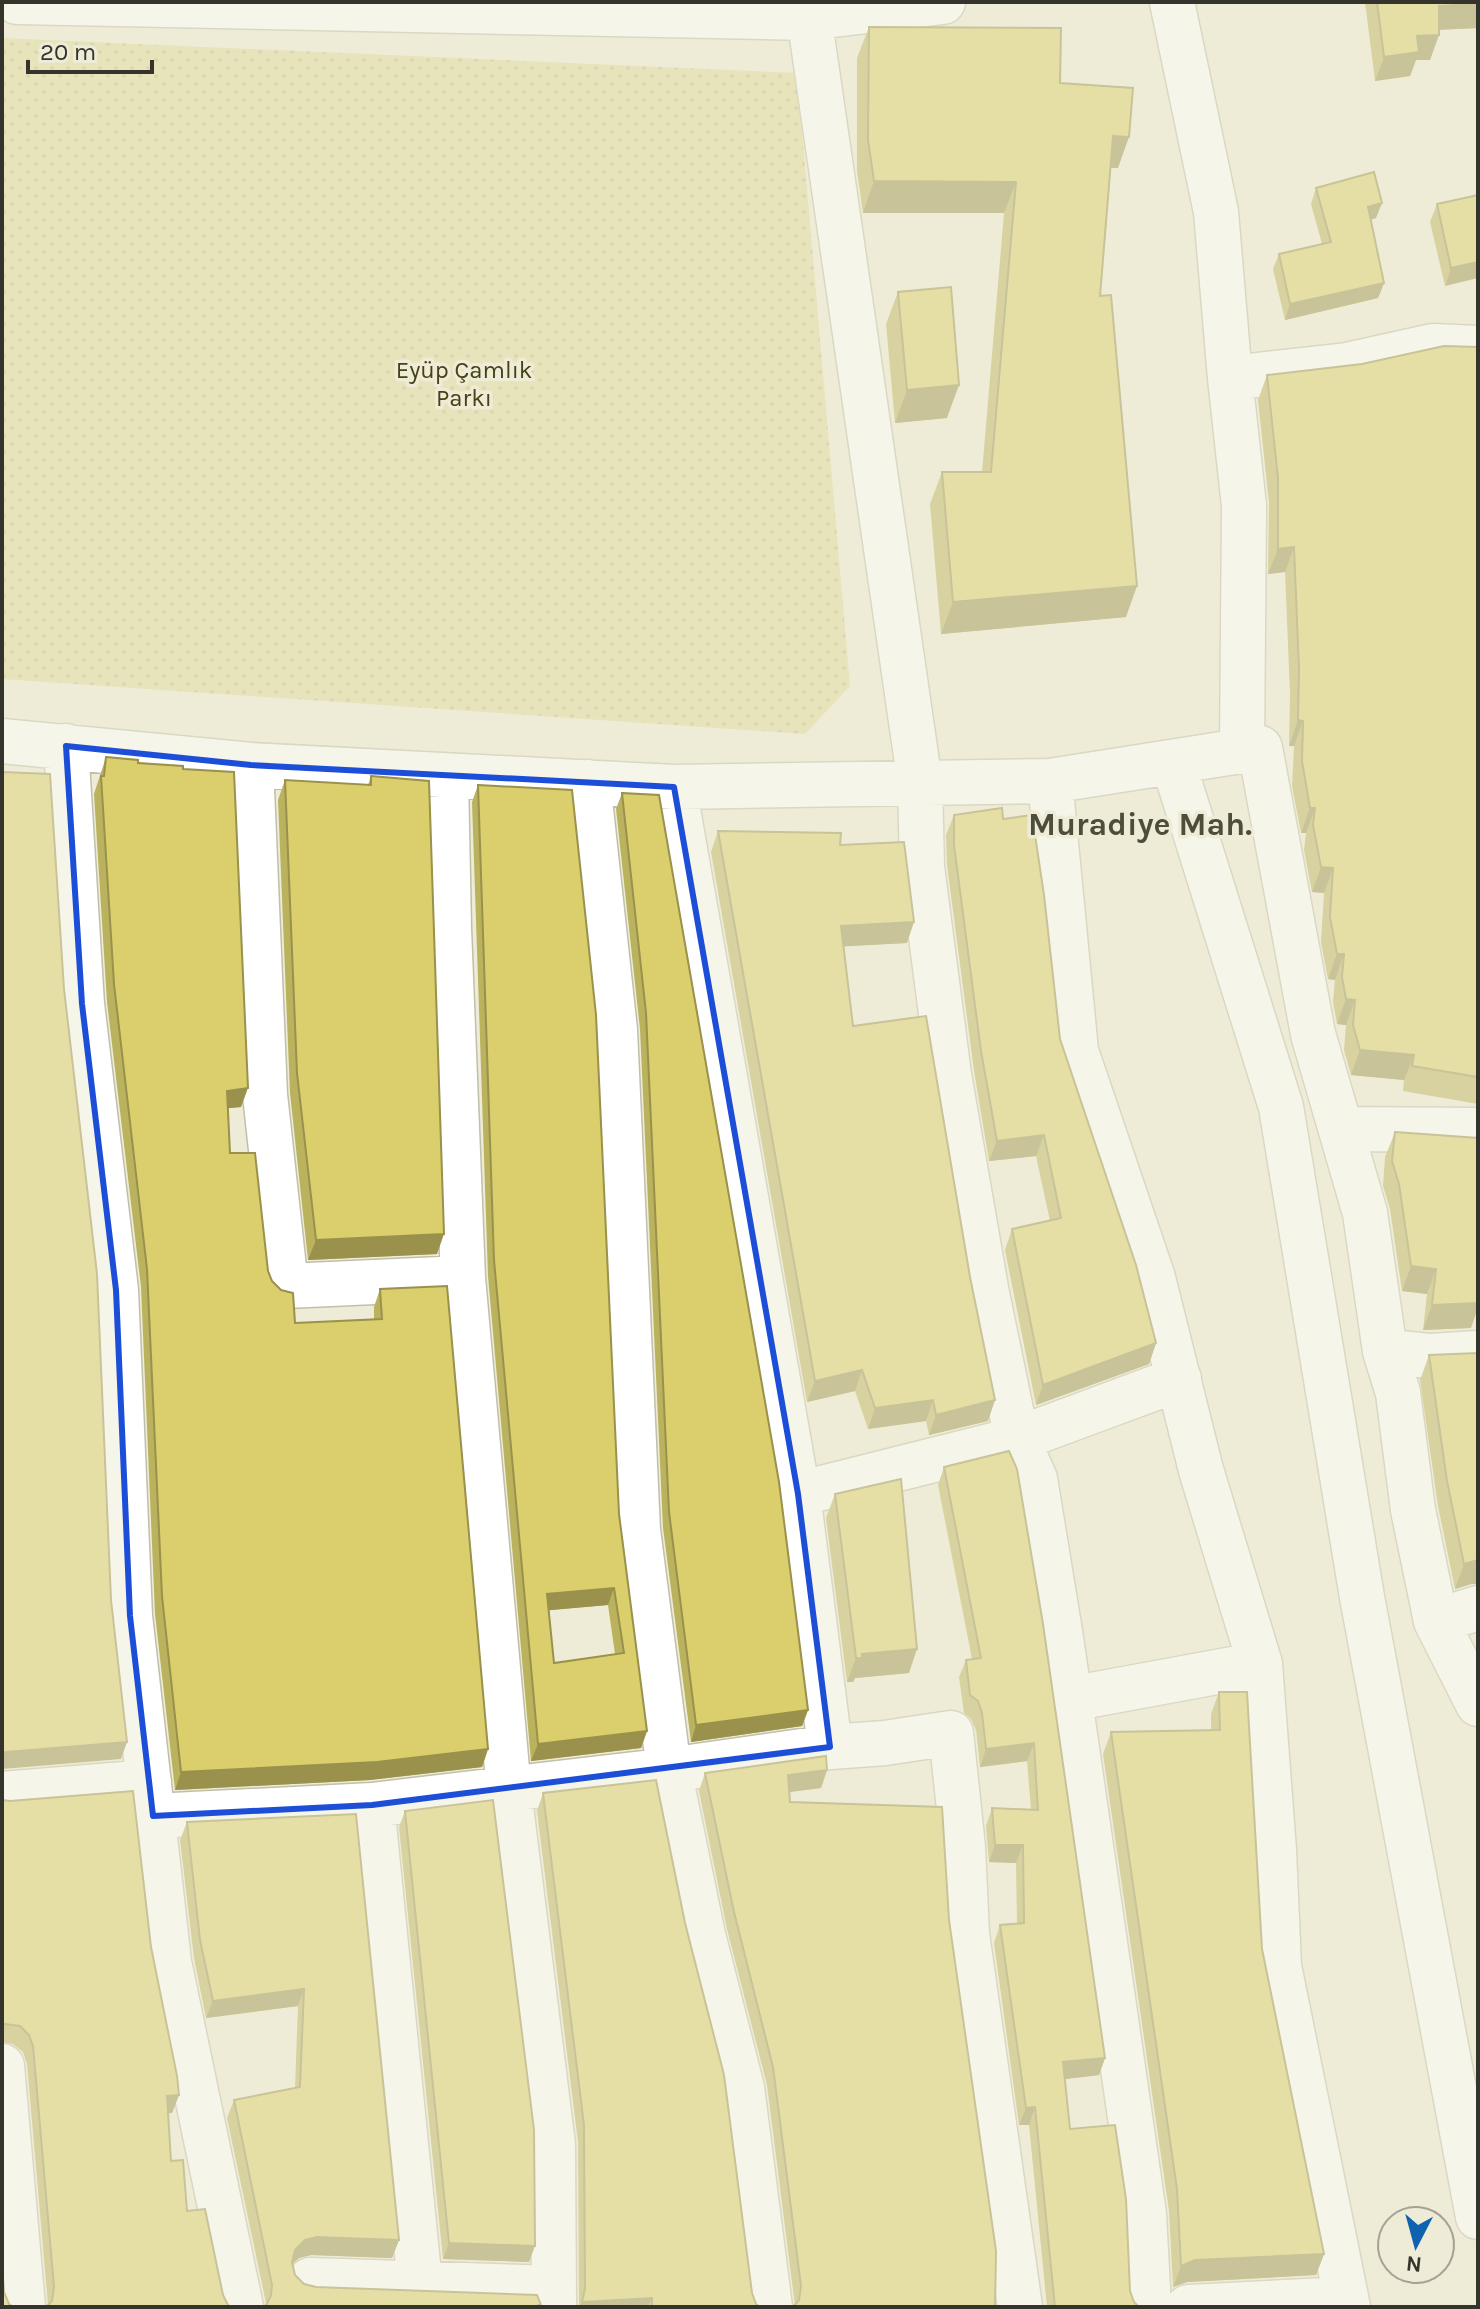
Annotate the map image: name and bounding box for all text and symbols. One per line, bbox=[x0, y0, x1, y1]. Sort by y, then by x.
scale bar bbox=[28, 24, 152, 74]
text: 20 m bbox=[40, 38, 96, 66]
park label: Eyüp Çamlık Parkı bbox=[396, 356, 532, 412]
district label: Muradiye Mah. bbox=[1028, 806, 1252, 843]
north arrow bbox=[1376, 2205, 1456, 2285]
text: N bbox=[1405, 2250, 1423, 2278]

